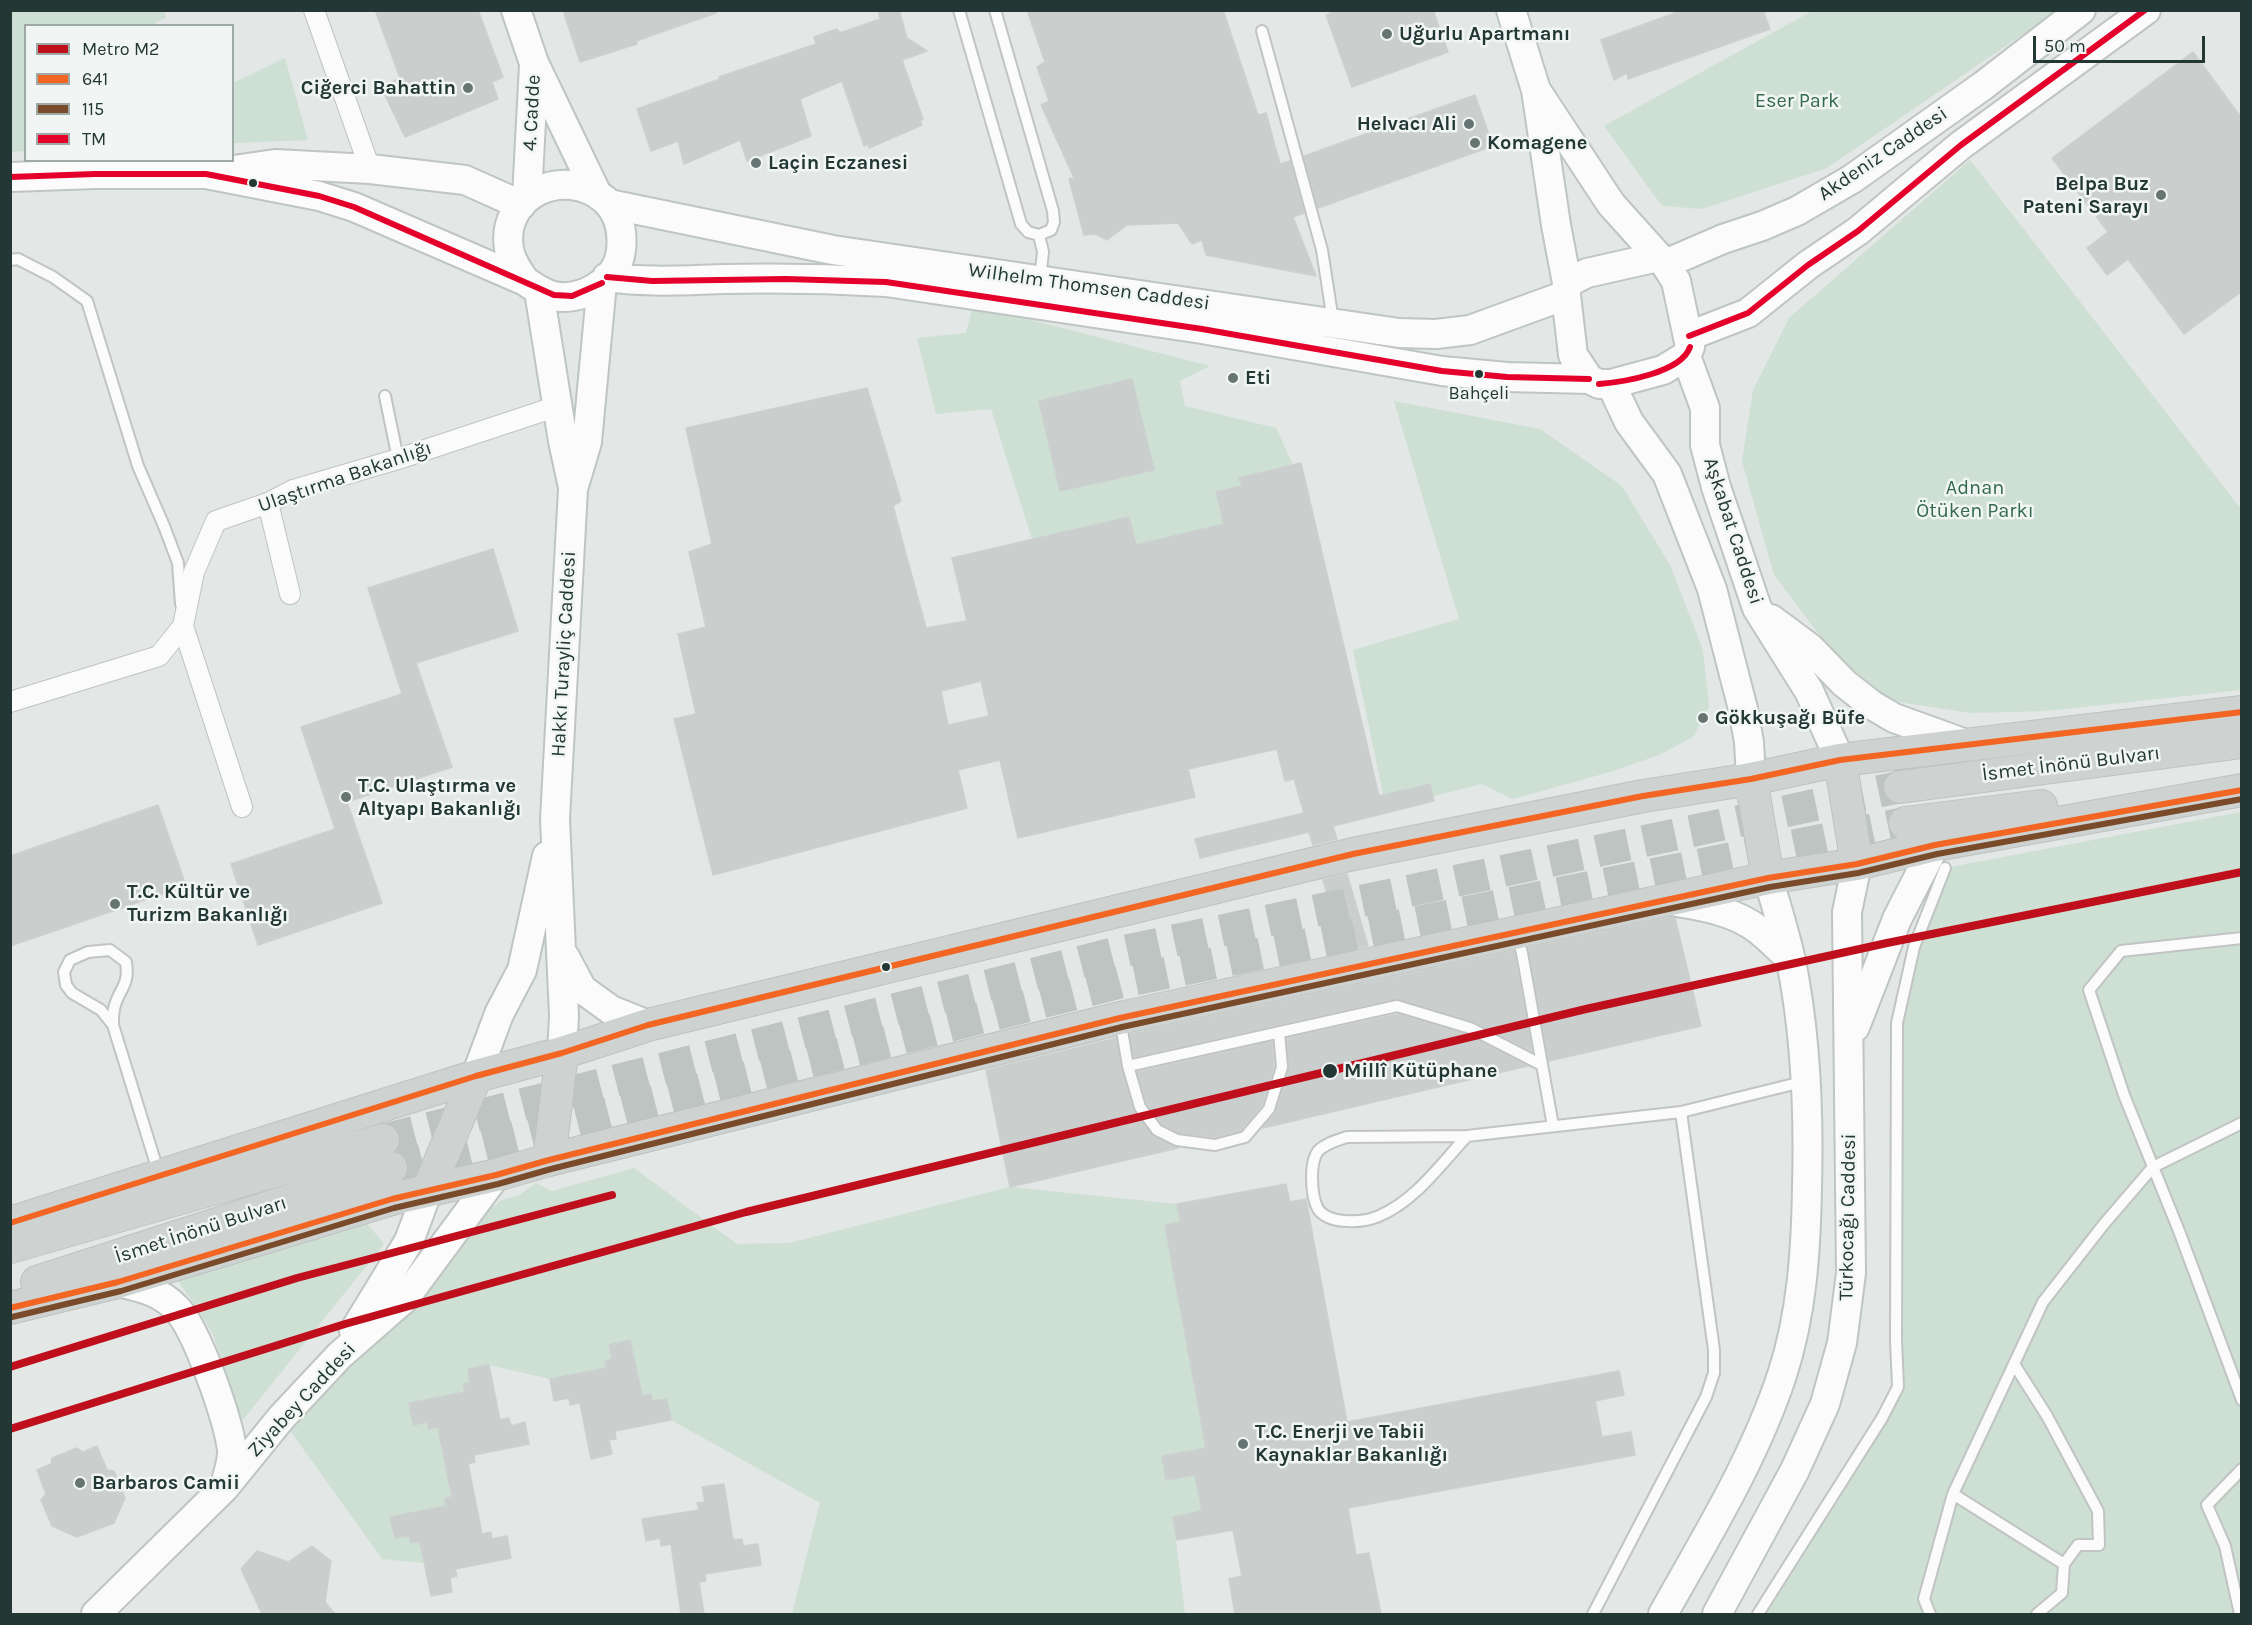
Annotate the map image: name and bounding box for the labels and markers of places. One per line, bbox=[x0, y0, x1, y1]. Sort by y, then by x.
place label: Uğurlu Apartmanı bbox=[1399, 22, 1570, 46]
marker: Uğurlu Apartmanı bbox=[1380, 27, 1394, 41]
place label: Ciğerci Bahattin bbox=[301, 76, 456, 100]
marker: Ciğerci Bahattin bbox=[461, 81, 475, 95]
place label: Helvacı Ali bbox=[1357, 112, 1457, 136]
marker: Helvacı Ali bbox=[1462, 117, 1476, 131]
place label: Komagene bbox=[1487, 131, 1587, 155]
marker: Komagene bbox=[1468, 136, 1482, 150]
place label: Laçin Eczanesi bbox=[768, 151, 908, 175]
marker: Laçin Eczanesi bbox=[749, 156, 763, 170]
place label: Belpa Buz Pateni Sarayı bbox=[2022, 172, 2149, 219]
unlabelled marker bbox=[247, 177, 259, 189]
marker: Belpa Buz Pateni Sarayı bbox=[2154, 188, 2168, 202]
place label: Eti bbox=[1245, 366, 1271, 390]
marker: Bahçeli bbox=[1473, 368, 1485, 380]
marker: Eti bbox=[1226, 371, 1240, 385]
place label: Bahçeli bbox=[1449, 383, 1509, 405]
place label: Gökkuşağı Büfe bbox=[1715, 706, 1865, 730]
marker: Gökkuşağı Büfe bbox=[1696, 711, 1710, 725]
place label: T.C. Ulaştırma ve Altyapı Bakanlığı bbox=[358, 774, 522, 821]
marker: T.C. Ulaştırma ve Altyapı Bakanlığı bbox=[339, 790, 353, 804]
place label: T.C. Kültür ve Turizm Bakanlığı bbox=[127, 880, 288, 927]
marker: T.C. Kültür ve Turizm Bakanlığı bbox=[108, 897, 122, 911]
unlabelled marker bbox=[880, 961, 892, 973]
place label: Millî Kütüphane bbox=[1344, 1059, 1497, 1083]
marker: Millî Kütüphane bbox=[1321, 1062, 1339, 1080]
place label: T.C. Enerji ve Tabii Kaynaklar Bakanlığı bbox=[1255, 1420, 1448, 1467]
marker: T.C. Enerji ve Tabii Kaynaklar Bakanlığı bbox=[1236, 1437, 1250, 1451]
place label: Barbaros Camii bbox=[92, 1471, 240, 1495]
marker: Barbaros Camii bbox=[73, 1476, 87, 1490]

